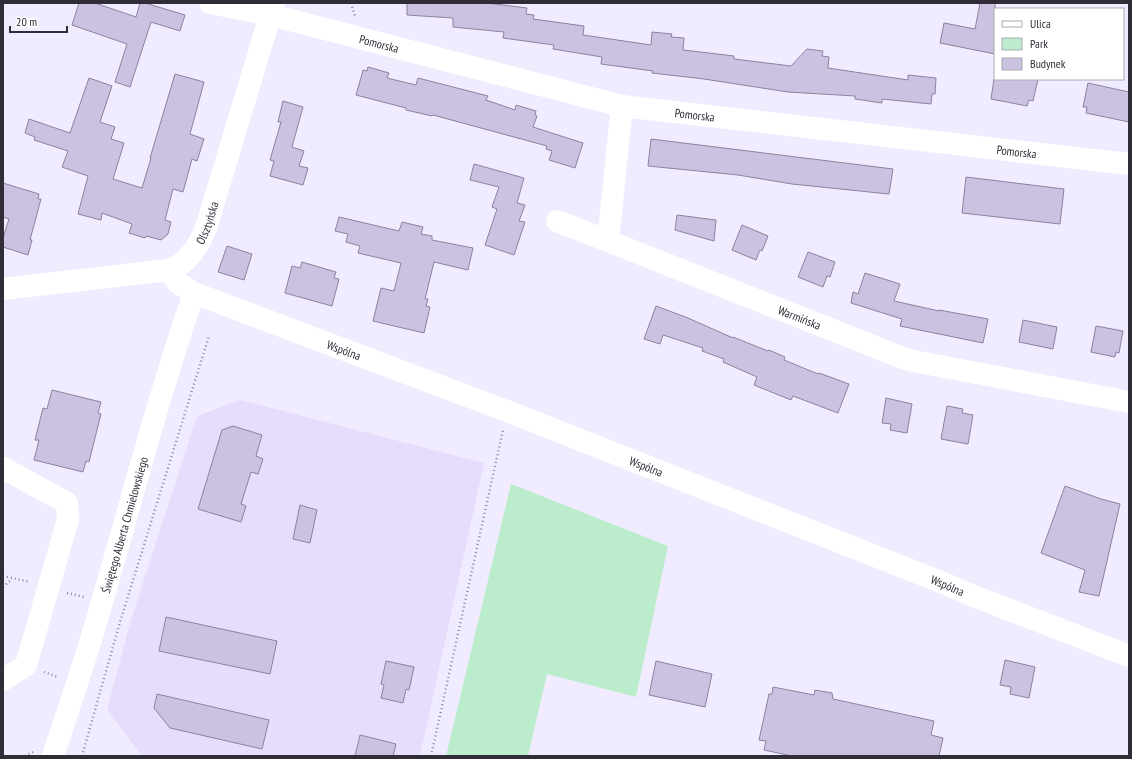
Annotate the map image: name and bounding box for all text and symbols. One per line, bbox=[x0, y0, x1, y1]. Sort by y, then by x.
scale bar bbox=[10, 8, 67, 34]
legend bbox=[994, 8, 1124, 80]
text: 20 m bbox=[16, 14, 37, 29]
text: Ulica bbox=[1030, 16, 1051, 31]
street label: Pomorska bbox=[358, 31, 401, 55]
text: Park bbox=[1030, 36, 1048, 51]
text: Budynek bbox=[1030, 56, 1066, 71]
street label: Pomorska bbox=[674, 105, 716, 124]
street label: Pomorska bbox=[996, 141, 1038, 161]
street label: Olsztyńska bbox=[192, 199, 221, 247]
street label: Warmińska bbox=[776, 302, 824, 332]
street label: Wspólna bbox=[325, 336, 363, 363]
street label: Wspólna bbox=[627, 453, 666, 479]
street label: Świętego Alberta Chmielowskiego bbox=[98, 455, 151, 595]
street label: Wspólna bbox=[929, 571, 967, 599]

